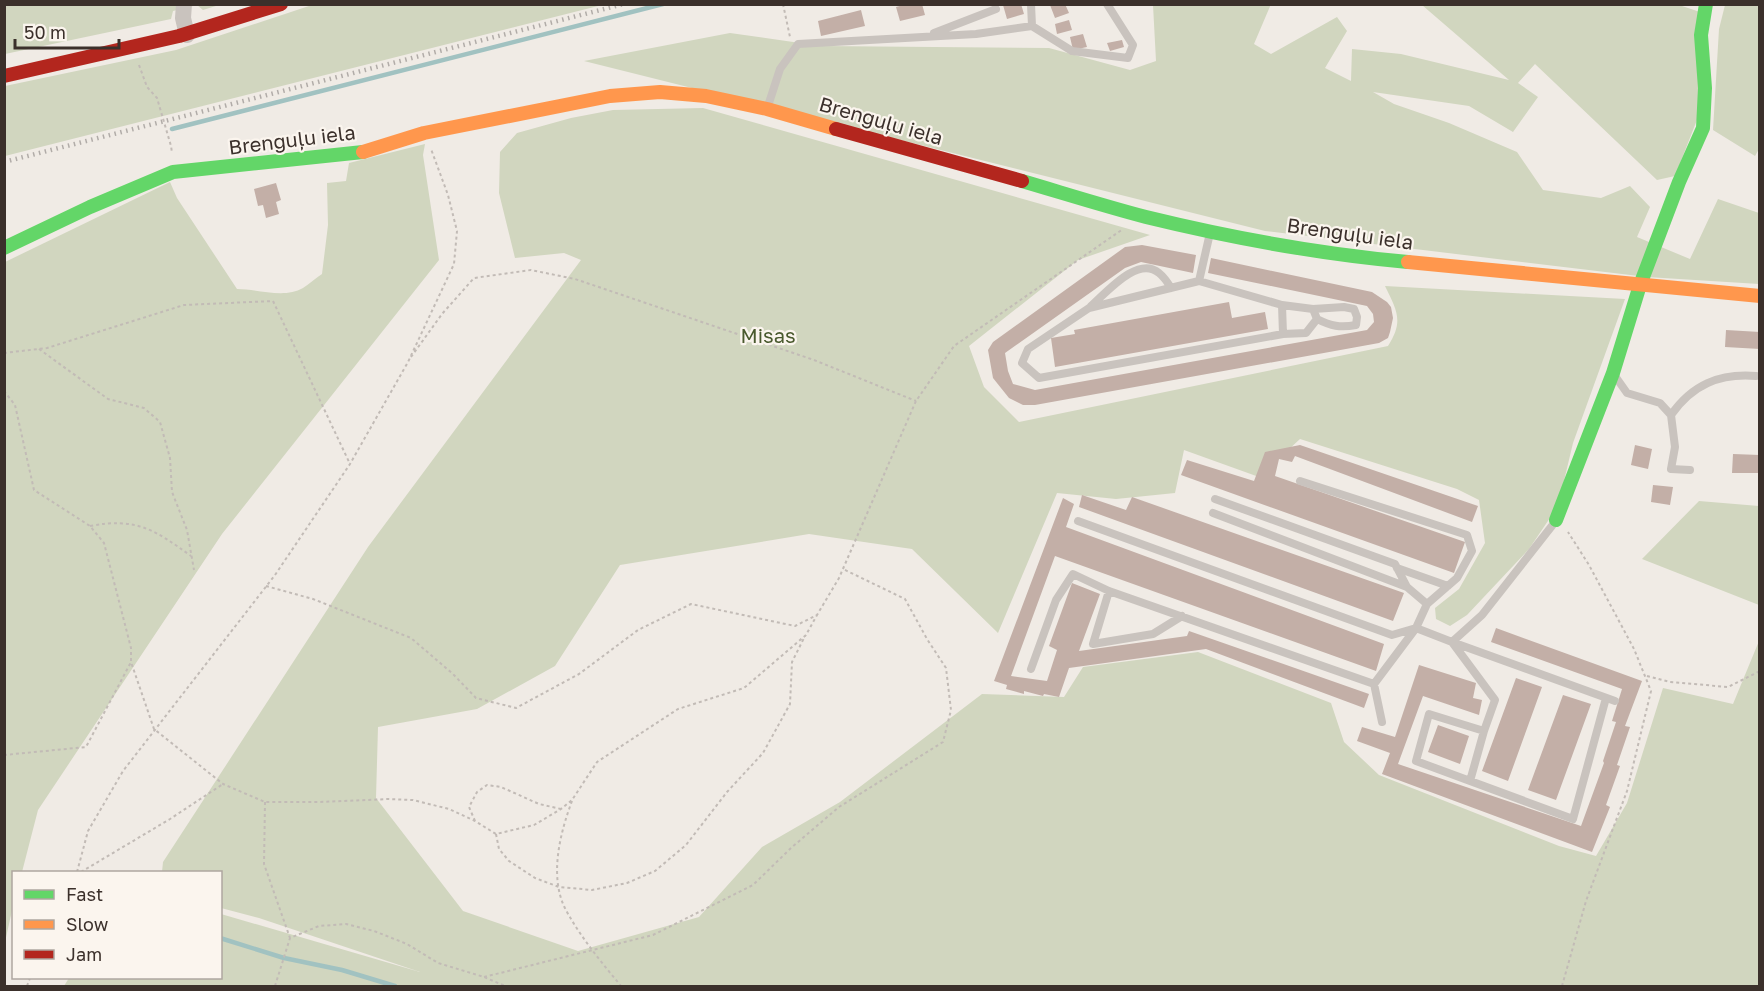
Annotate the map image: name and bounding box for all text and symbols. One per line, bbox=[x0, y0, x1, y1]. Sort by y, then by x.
scale bar bbox=[15, 12, 118, 50]
text: 50 m bbox=[24, 21, 66, 43]
street label: Brenguļu iela bbox=[816, 91, 946, 150]
street label: Brenguļu iela bbox=[227, 119, 357, 160]
street label: Brenguļu iela bbox=[1285, 212, 1415, 255]
park label: Misas bbox=[740, 323, 796, 347]
legend bbox=[12, 871, 222, 979]
text: Fast bbox=[66, 883, 103, 905]
text: Slow bbox=[66, 913, 109, 935]
text: Jam bbox=[66, 943, 102, 965]

